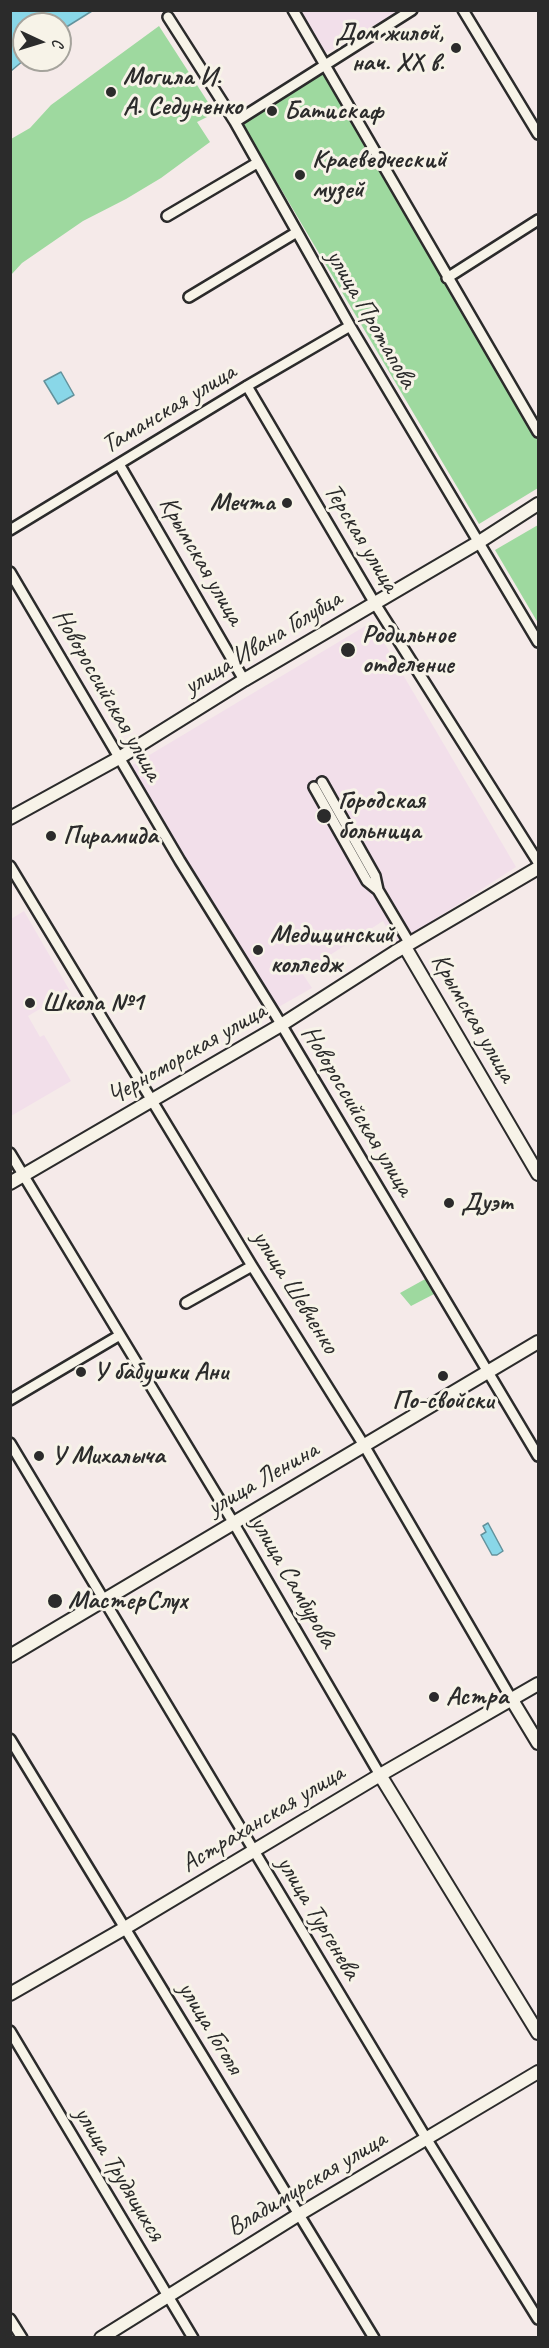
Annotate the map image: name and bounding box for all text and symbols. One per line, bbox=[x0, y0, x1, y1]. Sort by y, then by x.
north arrow bbox=[12, 12, 72, 72]
place label: Дом жилой, нач. XX в. bbox=[335, 17, 444, 78]
text: С bbox=[48, 38, 68, 48]
marker: Дом жилой, нач. XX в. bbox=[449, 41, 463, 55]
place label: Могила И. А. Седуненко bbox=[123, 61, 242, 122]
marker: Могила И. А. Седуненко bbox=[104, 85, 118, 99]
place label: Батискаф bbox=[284, 95, 383, 127]
marker: Батискаф bbox=[265, 104, 279, 118]
place label: Краеведческий музей bbox=[312, 144, 447, 206]
marker: Краеведческий музей bbox=[293, 168, 307, 182]
street label: улица Протапова bbox=[319, 244, 423, 394]
street label: Таманская улица bbox=[96, 357, 242, 461]
street label: Терская улица bbox=[316, 478, 406, 598]
place label: Мечта bbox=[210, 487, 275, 519]
street label: Крымская улица bbox=[152, 491, 250, 631]
marker: Мечта bbox=[280, 496, 294, 510]
street label: улица Ивана Голубца bbox=[178, 584, 348, 702]
street label: Новороссийская улица bbox=[45, 603, 169, 787]
place label: Родильное отделение bbox=[362, 619, 455, 680]
marker: Родильное отделение bbox=[339, 641, 357, 659]
place label: Городская больница bbox=[338, 785, 425, 846]
marker: Городская больница bbox=[315, 807, 333, 825]
place label: Пирамида bbox=[63, 820, 158, 852]
marker: Пирамида bbox=[44, 829, 58, 843]
place label: Медицинский колледж bbox=[270, 919, 394, 981]
marker: Медицинский колледж bbox=[251, 943, 265, 957]
street label: Крымская улица bbox=[424, 948, 522, 1088]
place label: Школа №1 bbox=[42, 987, 143, 1019]
marker: Школа №1 bbox=[23, 996, 37, 1010]
street label: Черноморская улица bbox=[102, 996, 272, 1112]
street label: Новороссийская улица bbox=[294, 1020, 420, 1202]
place label: Дуэт bbox=[461, 1187, 512, 1219]
marker: Дуэт bbox=[442, 1196, 456, 1210]
street label: улица Шевченко bbox=[245, 1224, 345, 1360]
place label: У бабушки Ани bbox=[93, 1356, 228, 1388]
marker: У бабушки Ани bbox=[74, 1365, 88, 1379]
marker: По-свойски bbox=[436, 1369, 450, 1383]
place label: По-свойски bbox=[392, 1385, 494, 1417]
street label: улица Ленина bbox=[202, 1435, 324, 1523]
place label: У Михалыча bbox=[51, 1440, 165, 1472]
marker: У Михалыча bbox=[32, 1449, 46, 1463]
street label: улица Самбурова bbox=[243, 1511, 343, 1653]
place label: МастерСлух bbox=[68, 1585, 188, 1617]
marker: МастерСлух bbox=[46, 1592, 64, 1610]
place label: Астра bbox=[446, 1681, 508, 1713]
marker: Астра bbox=[427, 1690, 441, 1704]
street label: Астраханская улица bbox=[176, 1758, 350, 1880]
street label: улица Тургенева bbox=[269, 1851, 367, 1985]
street label: улица Гоголя bbox=[170, 1976, 250, 2080]
street label: улица Трудящихся bbox=[66, 2101, 172, 2247]
street label: Владимирская улица bbox=[222, 2124, 392, 2244]

